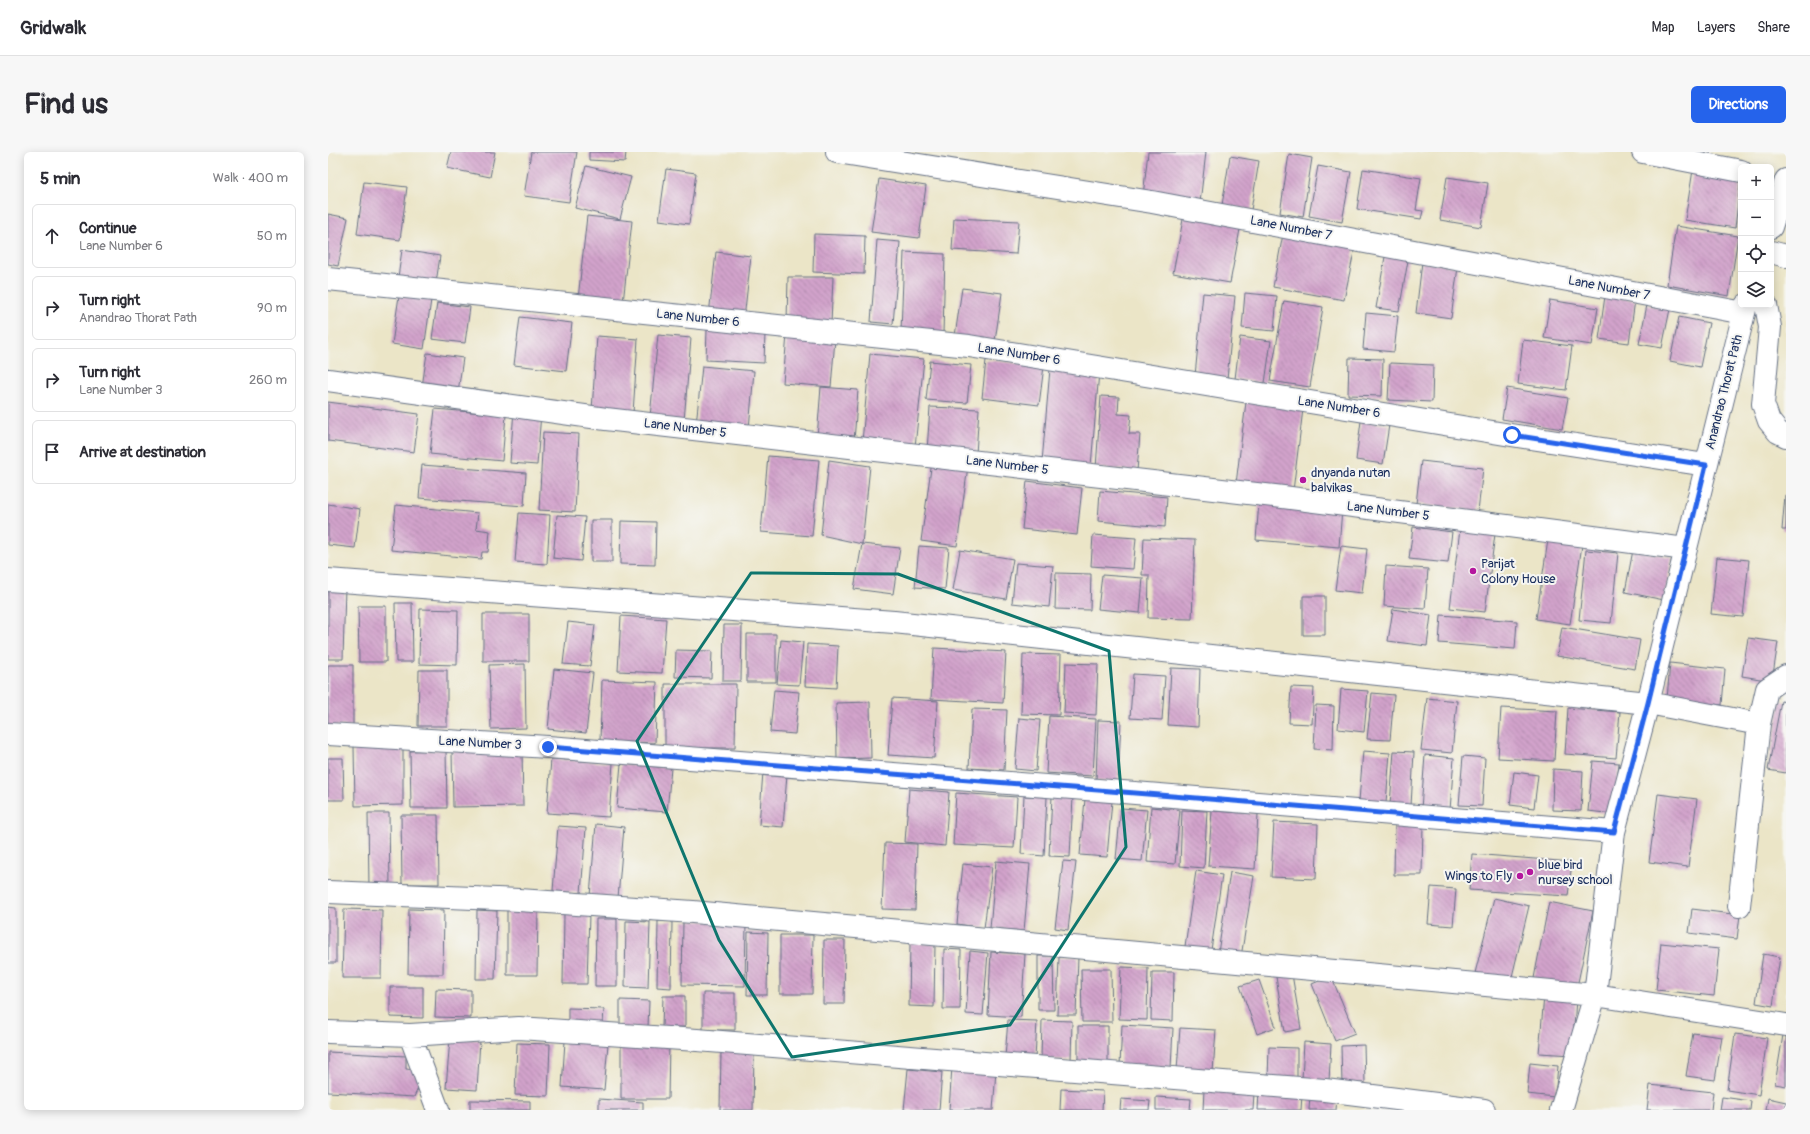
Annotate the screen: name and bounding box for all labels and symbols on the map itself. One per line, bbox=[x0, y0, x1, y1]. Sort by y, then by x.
street label: Lane Number 7 bbox=[1249, 212, 1333, 244]
street label: Lane Number 7 bbox=[1567, 272, 1651, 304]
street label: Lane Number 6 bbox=[655, 306, 741, 330]
street label: Anandrao Thorat Path bbox=[1702, 333, 1746, 451]
street label: Lane Number 6 bbox=[976, 340, 1062, 368]
street label: Lane Number 6 bbox=[1296, 393, 1382, 421]
street label: Lane Number 5 bbox=[643, 415, 727, 441]
route start bbox=[1503, 426, 1521, 444]
street label: Lane Number 5 bbox=[965, 452, 1049, 478]
place label: dnyanda nutan balvikas bbox=[1311, 465, 1390, 496]
marker: dnyanda nutan balvikas bbox=[1298, 475, 1308, 485]
street label: Lane Number 5 bbox=[1346, 498, 1430, 524]
place label: Parijat Colony House bbox=[1481, 556, 1556, 587]
marker: Parijat Colony House bbox=[1468, 566, 1478, 576]
street label: Lane Number 3 bbox=[438, 733, 522, 753]
route end bbox=[539, 738, 557, 756]
place label: blue bird nursey school bbox=[1538, 857, 1613, 888]
marker: blue bird nursey school bbox=[1525, 867, 1535, 877]
place label: Wings to Fly bbox=[1445, 868, 1512, 884]
marker: Wings to Fly bbox=[1515, 871, 1525, 881]

